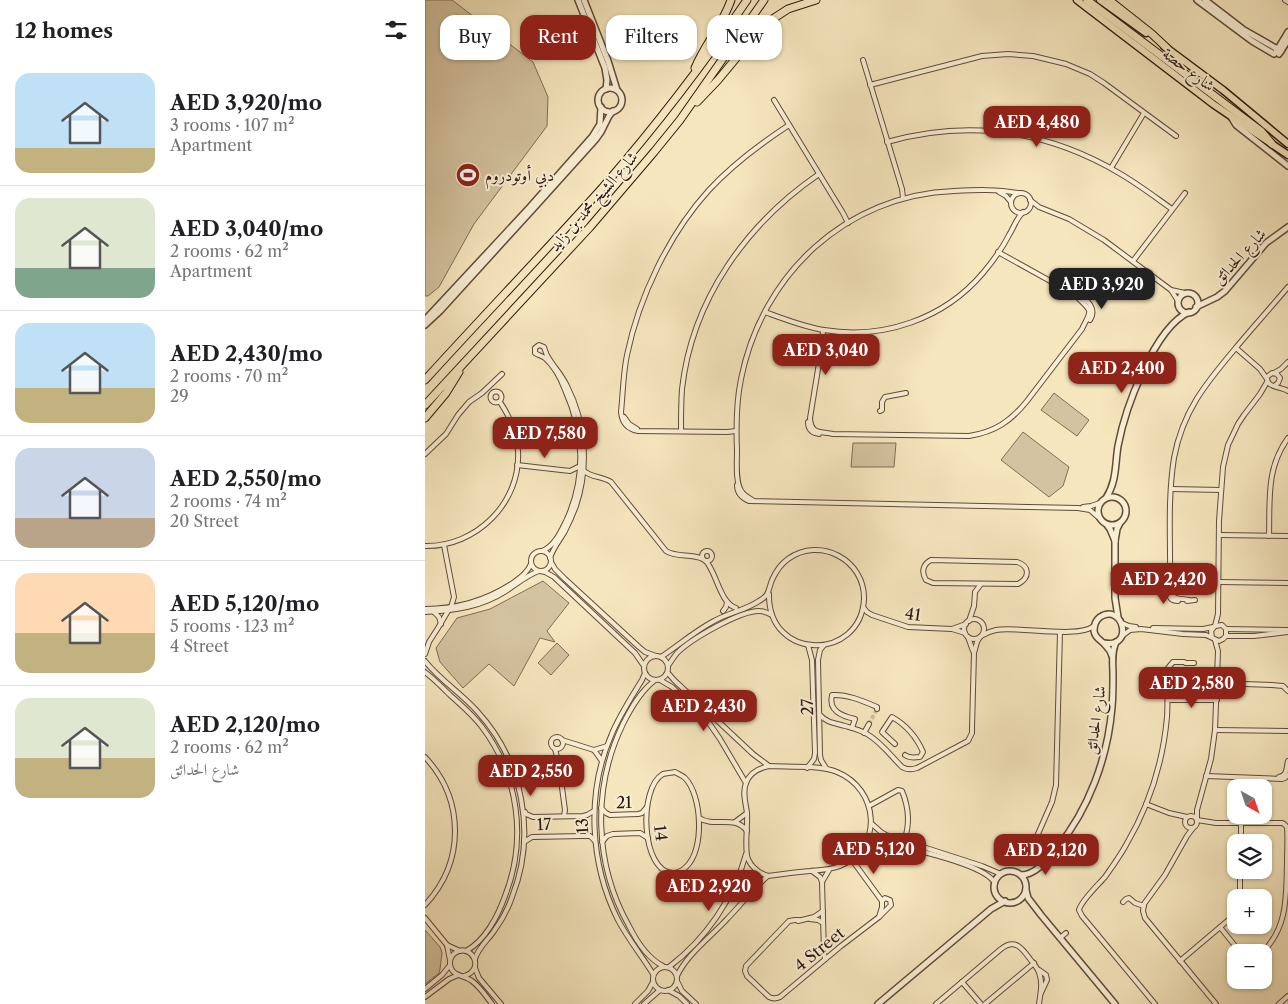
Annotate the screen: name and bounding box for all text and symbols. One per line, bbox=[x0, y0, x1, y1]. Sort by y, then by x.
chip: Buy bbox=[440, 15, 510, 60]
chip: Rent bbox=[520, 15, 596, 60]
chip: Filters bbox=[606, 15, 697, 60]
chip: New bbox=[707, 15, 782, 60]
icon: filters bbox=[382, 16, 410, 44]
text: 12 homes bbox=[15, 18, 113, 43]
street label: شارع حصة bbox=[1157, 43, 1219, 98]
text: AED 3,920/mo bbox=[170, 90, 322, 115]
icon: home bbox=[55, 93, 115, 153]
pin: AED 4,480 bbox=[980, 106, 1094, 148]
text: AED 4,480 bbox=[994, 112, 1080, 132]
text: 3 rooms · 107 m² bbox=[170, 115, 295, 135]
text: Apartment bbox=[170, 135, 252, 155]
street label: شارع الشيخ محمد بن زايد bbox=[544, 147, 646, 258]
sports icon: دبي أوتودروم bbox=[455, 162, 481, 188]
place label: دبي أوتودروم bbox=[485, 164, 554, 190]
text: AED 3,040/mo bbox=[170, 216, 323, 241]
icon: home bbox=[55, 218, 115, 278]
street label: شارع الحدائق bbox=[1208, 224, 1273, 291]
text: 2 rooms · 62 m² bbox=[170, 241, 289, 261]
text: Apartment bbox=[170, 261, 252, 281]
pin: AED 3,920 bbox=[1045, 268, 1159, 310]
text: AED 3,920 bbox=[1060, 274, 1144, 294]
pin: AED 3,040 bbox=[769, 334, 883, 376]
text: AED 3,040 bbox=[784, 340, 868, 360]
text: AED 2,430/mo bbox=[170, 341, 323, 366]
icon: home bbox=[55, 343, 115, 403]
pin: AED 2,400 bbox=[1065, 352, 1179, 394]
text: AED 2,400 bbox=[1079, 358, 1165, 378]
text: 2 rooms · 70 m² bbox=[170, 366, 288, 386]
text: 29 bbox=[170, 386, 189, 406]
pin: AED 7,580 bbox=[488, 416, 602, 459]
text: AED 7,580 bbox=[504, 423, 586, 443]
text: AED 2,550/mo bbox=[170, 466, 321, 491]
icon: home bbox=[55, 468, 115, 528]
text: 2 rooms · 74 m² bbox=[170, 491, 287, 511]
text: 20 Street bbox=[170, 511, 239, 531]
pin: AED 2,420 bbox=[1107, 562, 1221, 605]
text: AED 2,420 bbox=[1122, 569, 1206, 589]
text: AED 5,120/mo bbox=[170, 591, 319, 616]
icon: home bbox=[55, 593, 115, 653]
street label: 41 bbox=[904, 603, 923, 625]
text: 5 rooms · 123 m² bbox=[170, 616, 294, 636]
text: 4 Street bbox=[170, 636, 229, 656]
pin: AED 2,580 bbox=[1135, 666, 1249, 709]
text: AED 2,580 bbox=[1150, 673, 1234, 693]
street label: شارع الحدائق bbox=[1080, 684, 1114, 756]
pin: AED 2,430 bbox=[647, 690, 761, 732]
text: AED 2,430 bbox=[662, 696, 746, 716]
street label: 27 bbox=[797, 698, 817, 716]
text: AED 2,120/mo bbox=[170, 712, 320, 737]
icon: home bbox=[55, 718, 115, 778]
text: 2 rooms · 62 m² bbox=[170, 737, 289, 757]
pin: AED 2,550 bbox=[474, 754, 588, 797]
text: شارع الحدائق bbox=[170, 759, 239, 779]
text: AED 2,550 bbox=[489, 761, 573, 781]
north arrow bbox=[1227, 779, 1273, 824]
map controls bbox=[1227, 779, 1272, 989]
street label: 21 bbox=[616, 792, 632, 812]
street label: 17 bbox=[536, 814, 552, 834]
street label: 13 bbox=[572, 818, 592, 834]
street label: 14 bbox=[650, 824, 672, 842]
pin: AED 5,120 bbox=[817, 832, 931, 875]
pin: AED 2,120 bbox=[989, 834, 1103, 876]
button: layers bbox=[1227, 834, 1272, 879]
text: AED 5,120 bbox=[833, 839, 915, 859]
text: AED 2,120 bbox=[1005, 840, 1087, 860]
pin: AED 2,920 bbox=[652, 870, 766, 912]
text: AED 2,920 bbox=[667, 876, 751, 896]
button: + bbox=[1227, 889, 1272, 934]
street label: 4 Street bbox=[790, 922, 848, 975]
button: − bbox=[1227, 944, 1272, 989]

